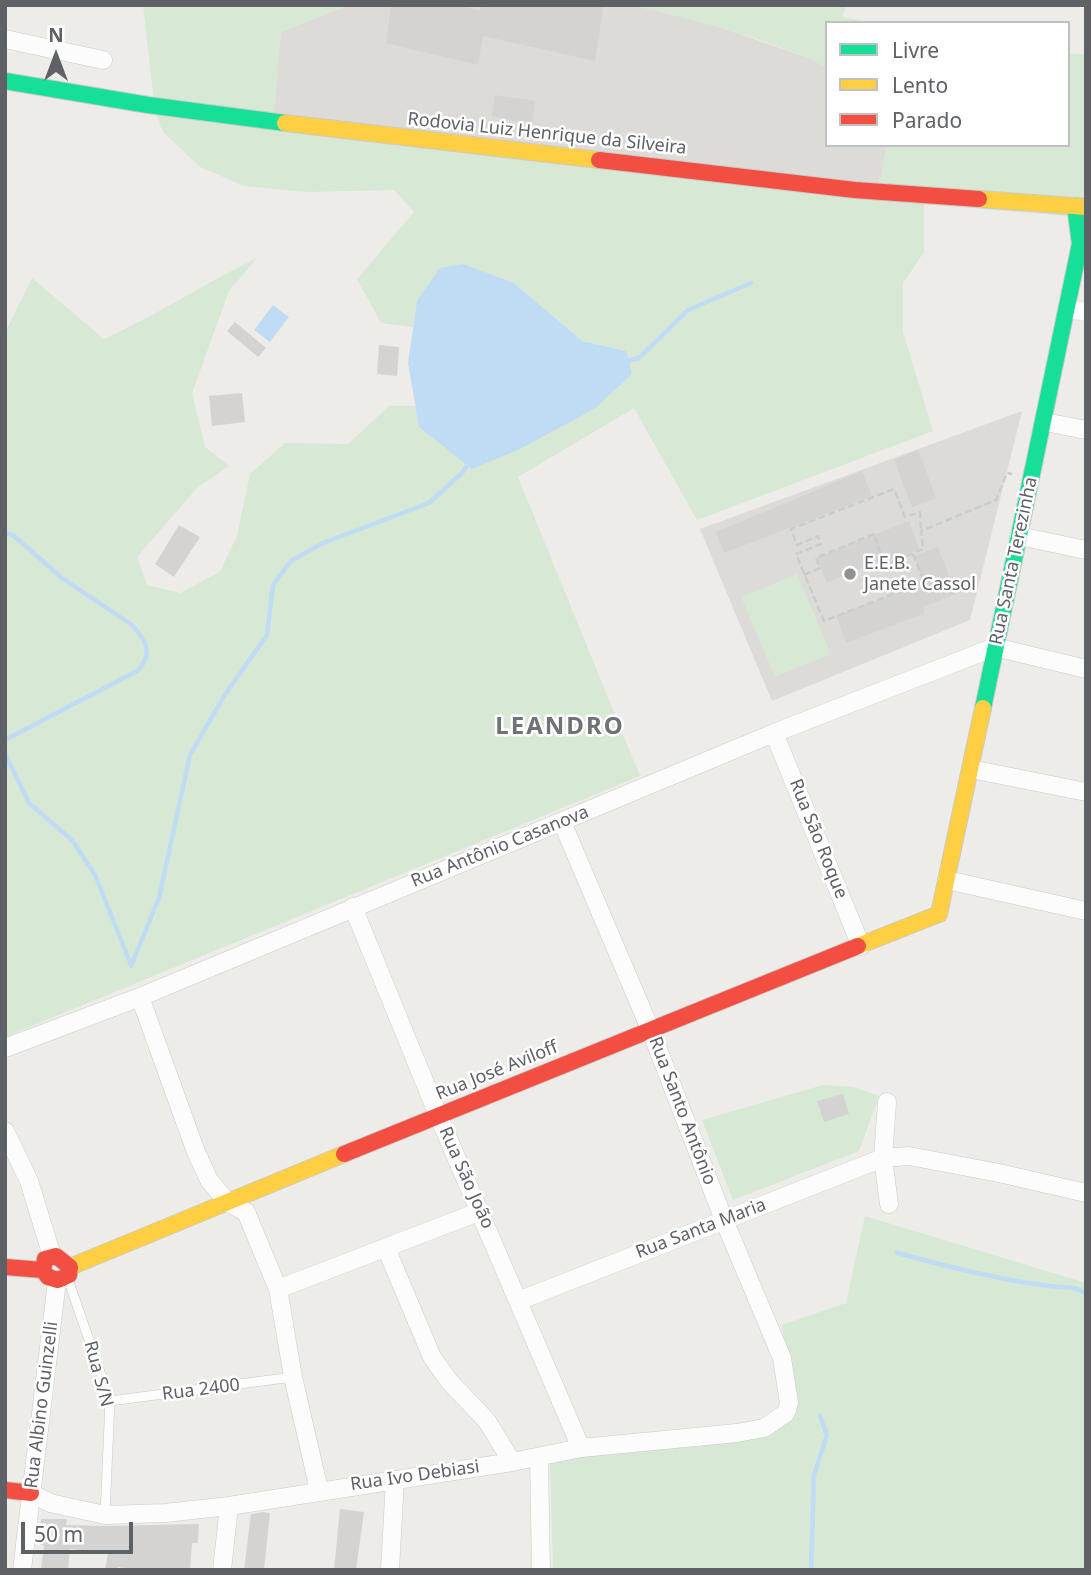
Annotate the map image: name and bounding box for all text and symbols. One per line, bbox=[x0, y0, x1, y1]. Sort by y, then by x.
north arrow bbox=[21, 21, 91, 91]
legend bbox=[825, 21, 1070, 147]
text: N bbox=[48, 22, 64, 48]
text: Livre bbox=[892, 36, 939, 64]
text: Lento bbox=[892, 71, 948, 99]
text: Parado bbox=[892, 106, 962, 134]
street label: Rodovia Luiz Henrique da Silveira bbox=[406, 109, 688, 159]
street label: Rua Santa Terezinha bbox=[986, 475, 1042, 647]
place label: E.E.B. Janete Cassol bbox=[864, 553, 976, 596]
marker: E.E.B. Janete Cassol bbox=[842, 566, 858, 582]
district label: LEANDRO bbox=[496, 713, 624, 741]
street label: Rua São Roque bbox=[784, 776, 852, 902]
street label: Rua Antônio Casanova bbox=[408, 801, 592, 893]
street label: Rua Santo Antônio bbox=[644, 1034, 720, 1188]
street label: Rua José Aviloff bbox=[433, 1037, 561, 1105]
street label: Rua São João bbox=[434, 1124, 498, 1232]
street label: Rua Santa Maria bbox=[633, 1194, 769, 1264]
street label: Rua Albino Guinzelli bbox=[21, 1320, 63, 1490]
street label: Rua S/N bbox=[79, 1339, 117, 1409]
street label: Rua 2400 bbox=[161, 1375, 241, 1405]
street label: Rua Ivo Debiasi bbox=[349, 1456, 481, 1496]
scale bar bbox=[24, 1508, 136, 1552]
text: 50 m bbox=[34, 1520, 83, 1548]

